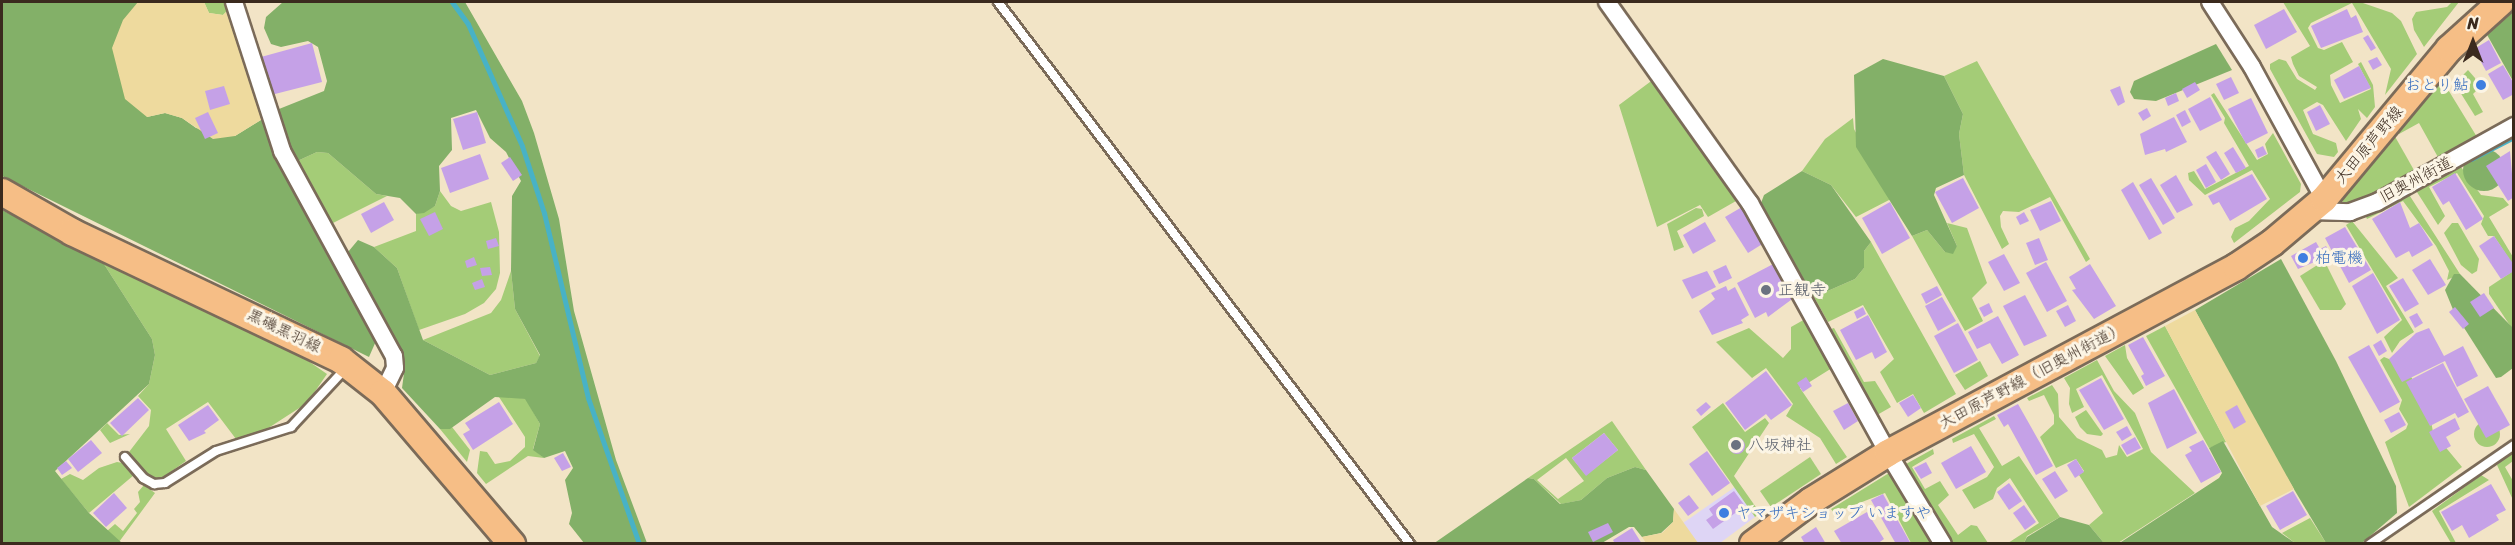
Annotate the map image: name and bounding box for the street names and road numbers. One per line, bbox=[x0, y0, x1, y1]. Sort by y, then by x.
street label: 大田原芦野線 bbox=[2331, 102, 2407, 188]
street label: 旧奥州街道 bbox=[2376, 153, 2456, 207]
street label: 黒磯黒羽線 bbox=[244, 305, 324, 357]
street label: 大田原芦野線（旧奥州街道） bbox=[1936, 319, 2128, 433]

